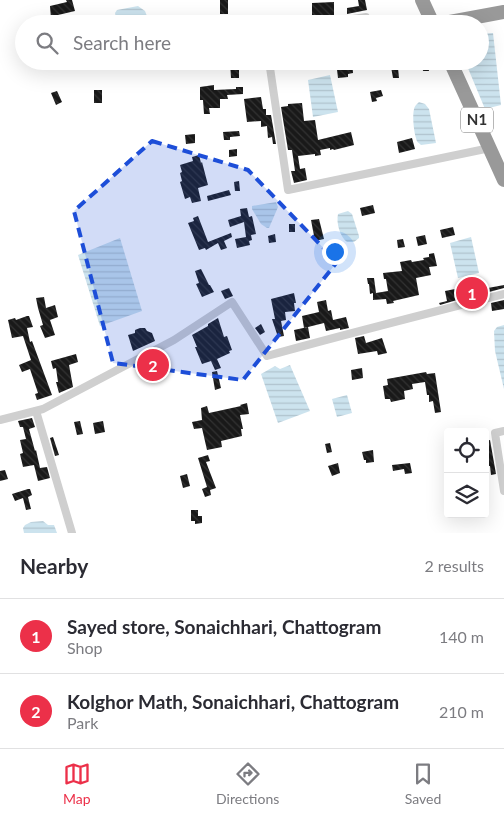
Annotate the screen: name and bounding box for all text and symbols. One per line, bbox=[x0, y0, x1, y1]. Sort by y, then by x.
search box bbox=[15, 15, 489, 70]
icon: search bbox=[33, 29, 61, 57]
text: Search here bbox=[73, 31, 171, 54]
road number: N1 bbox=[461, 108, 493, 132]
your location bbox=[322, 239, 348, 265]
pin: 1 bbox=[456, 274, 488, 312]
pin: 2 bbox=[137, 346, 169, 384]
map controls bbox=[444, 428, 489, 518]
button: locate bbox=[444, 428, 489, 473]
button: layers bbox=[444, 473, 489, 518]
text: Nearby bbox=[20, 553, 88, 578]
text: 2 results bbox=[424, 556, 484, 575]
text: Sayed store, Sonaichhari, Chattogram bbox=[67, 615, 381, 638]
text: 1 bbox=[31, 627, 41, 646]
text: 140 m bbox=[439, 627, 484, 646]
text: Shop bbox=[67, 638, 103, 657]
text: Kolghor Math, Sonaichhari, Chattogram bbox=[67, 690, 399, 713]
text: 2 bbox=[31, 702, 41, 721]
text: 210 m bbox=[439, 702, 484, 721]
text: Park bbox=[67, 713, 98, 732]
tab: Map bbox=[63, 760, 91, 807]
tab: Directions bbox=[216, 760, 279, 807]
tab: Saved bbox=[405, 760, 441, 807]

